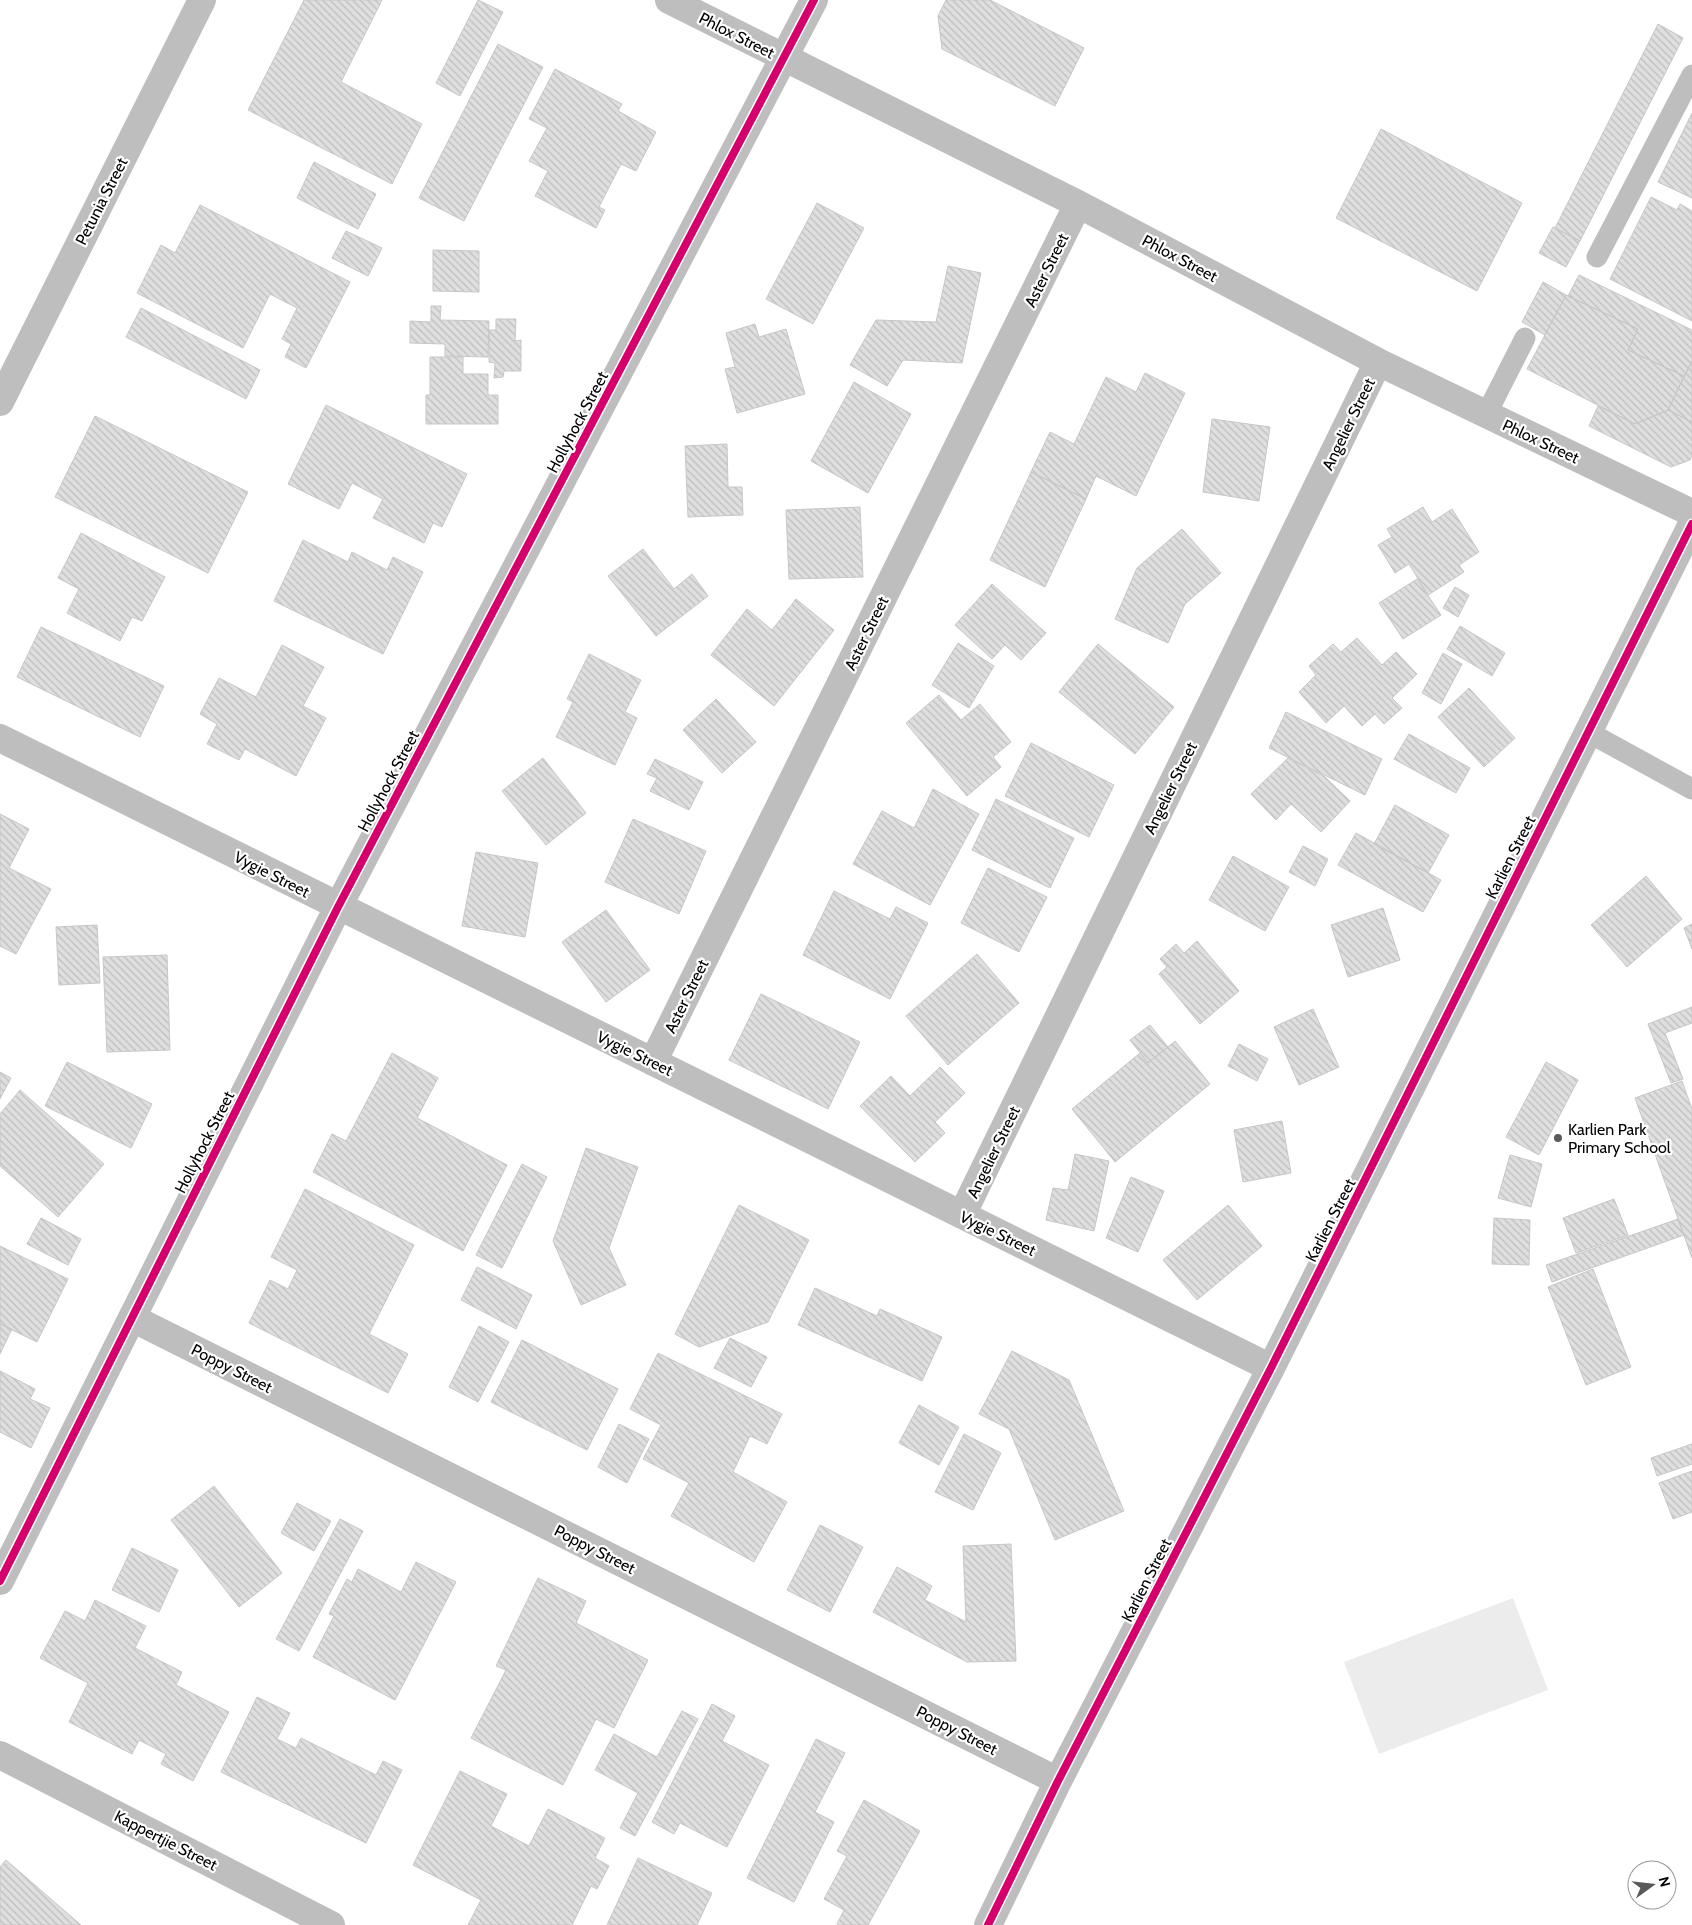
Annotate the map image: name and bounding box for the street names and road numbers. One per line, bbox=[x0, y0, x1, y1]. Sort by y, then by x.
street label: Phlox Street bbox=[696, 8, 778, 63]
street label: Petunia Street bbox=[71, 154, 132, 248]
street label: Aster Street bbox=[1020, 230, 1073, 310]
street label: Phlox Street bbox=[1139, 231, 1221, 286]
street label: Hollyhock Street bbox=[543, 368, 612, 476]
street label: Angelier Street bbox=[1318, 375, 1379, 473]
street label: Phlox Street bbox=[1500, 415, 1583, 468]
street label: Aster Street bbox=[840, 593, 893, 673]
street label: Hollyhock Street bbox=[354, 727, 423, 835]
street label: Angelier Street bbox=[1140, 739, 1201, 837]
street label: Karlien Street bbox=[1481, 812, 1540, 902]
street label: Vygie Street bbox=[231, 847, 313, 902]
street label: Aster Street bbox=[660, 956, 713, 1036]
street label: Vygie Street bbox=[594, 1027, 676, 1080]
street label: Hollyhock Street bbox=[171, 1087, 239, 1196]
street label: Angelier Street bbox=[963, 1103, 1024, 1201]
street label: Karlien Street bbox=[1301, 1175, 1360, 1265]
street label: Vygie Street bbox=[957, 1207, 1039, 1260]
street label: Poppy Street bbox=[188, 1340, 276, 1397]
street label: Poppy Street bbox=[551, 1521, 639, 1578]
street label: Karlien Street bbox=[1117, 1535, 1176, 1625]
street label: Poppy Street bbox=[913, 1702, 1001, 1759]
street label: Kappertjie Street bbox=[111, 1806, 221, 1875]

